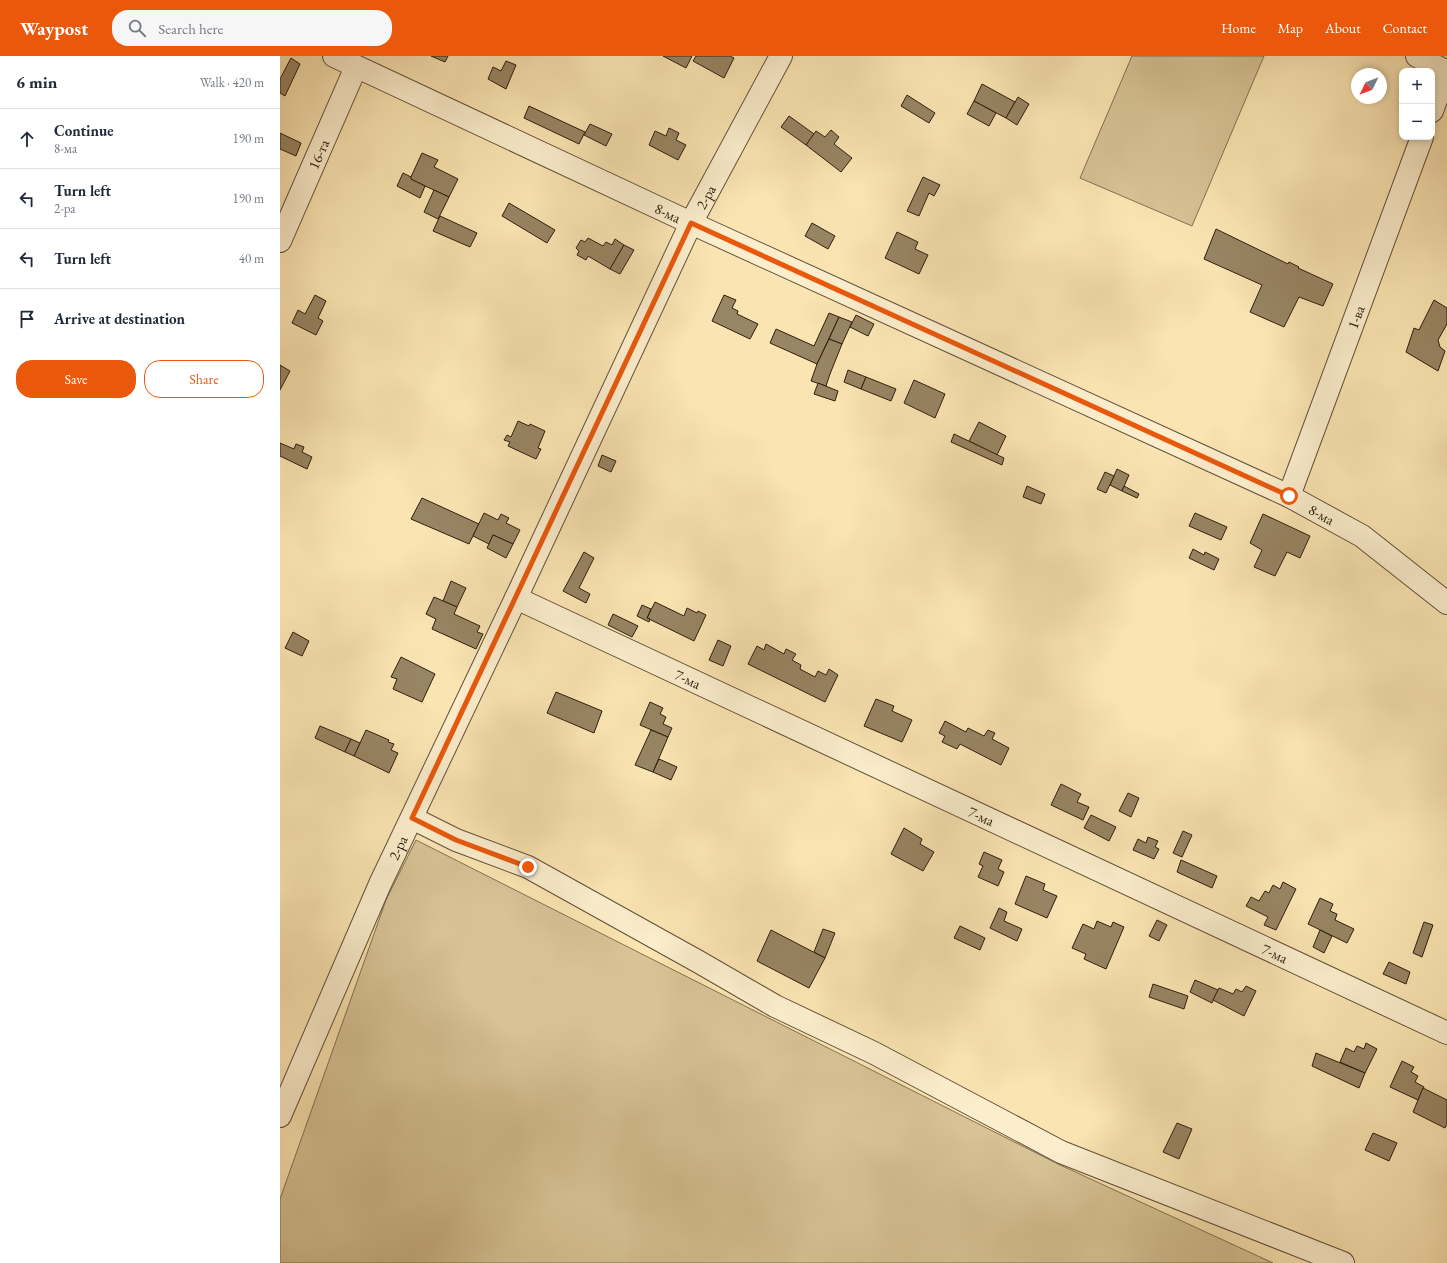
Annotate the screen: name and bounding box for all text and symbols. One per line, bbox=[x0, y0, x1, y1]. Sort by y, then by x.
search box bbox=[112, 10, 392, 46]
text: Waypost bbox=[20, 16, 88, 41]
icon: search bbox=[126, 17, 148, 39]
text: Search here bbox=[158, 19, 223, 38]
text: Home bbox=[1221, 19, 1256, 37]
text: Map bbox=[1278, 19, 1303, 37]
text: About bbox=[1325, 19, 1361, 37]
text: Contact bbox=[1383, 19, 1427, 37]
north arrow bbox=[1351, 68, 1387, 104]
map controls bbox=[1399, 68, 1435, 140]
button: + bbox=[1399, 68, 1435, 104]
text: 6 min bbox=[16, 71, 57, 93]
text: Walk · 420 m bbox=[200, 74, 264, 91]
button: − bbox=[1399, 104, 1435, 140]
text: Continue bbox=[54, 121, 114, 140]
icon: ahead bbox=[16, 128, 38, 150]
text: 190 m bbox=[233, 130, 264, 147]
street label: 16-та bbox=[303, 136, 333, 172]
text: 8-ма bbox=[54, 140, 77, 157]
text: Turn left bbox=[54, 181, 111, 200]
street label: 2-ра bbox=[691, 181, 719, 212]
icon: left bbox=[16, 188, 38, 210]
text: 190 m bbox=[233, 190, 264, 207]
street label: 8-ма bbox=[652, 198, 684, 227]
text: 2-ра bbox=[54, 200, 75, 217]
icon: left bbox=[16, 248, 38, 270]
text: Turn left bbox=[54, 249, 111, 268]
text: 40 m bbox=[239, 250, 264, 267]
street label: 1-ва bbox=[1342, 302, 1368, 331]
icon: arrive bbox=[16, 308, 38, 330]
text: Arrive at destination bbox=[54, 309, 185, 328]
button: Save bbox=[16, 360, 136, 398]
button: Share bbox=[144, 360, 264, 398]
route start bbox=[1280, 487, 1298, 505]
street label: 8-ма bbox=[1306, 499, 1338, 529]
street label: 7-ма bbox=[672, 664, 704, 693]
street label: 7-ма bbox=[966, 801, 998, 830]
street label: 2-ра bbox=[383, 832, 411, 863]
route end bbox=[519, 858, 537, 876]
street label: 7-ма bbox=[1259, 938, 1291, 967]

